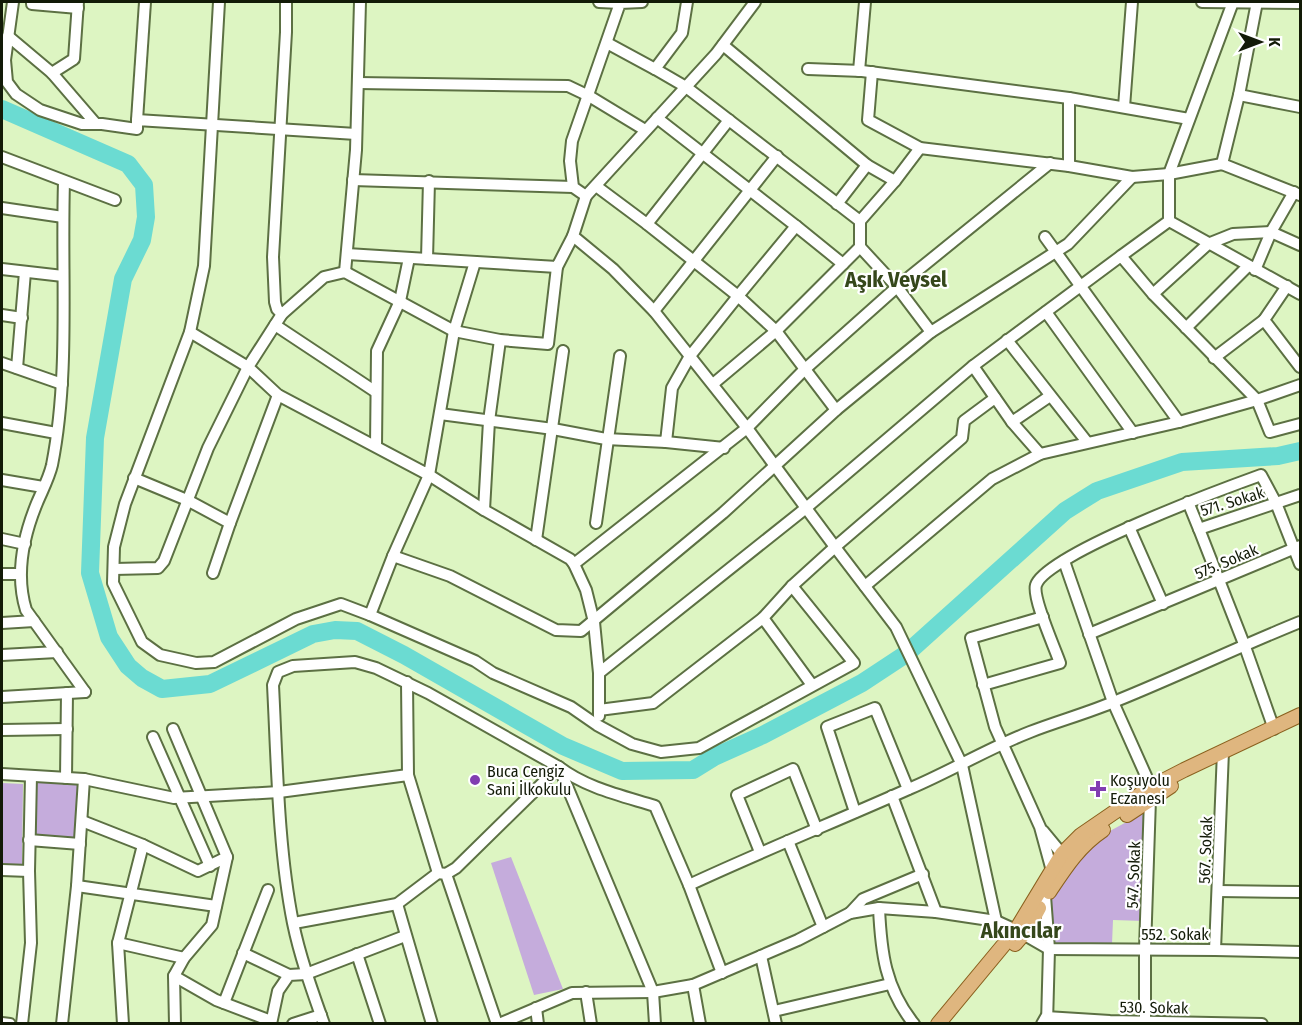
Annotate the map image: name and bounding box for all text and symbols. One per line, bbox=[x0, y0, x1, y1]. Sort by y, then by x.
north arrow bbox=[1230, 12, 1290, 72]
text: K bbox=[1265, 37, 1284, 47]
district label: Aşık Veysel bbox=[844, 266, 948, 293]
street label: 571. Sokak bbox=[1198, 483, 1267, 520]
street label: 575. Sokak bbox=[1192, 539, 1261, 583]
place label: Buca Cengiz Sani İlkokulu bbox=[487, 762, 571, 799]
place label: Koşuyolu Eczanesi bbox=[1110, 771, 1170, 808]
marker: Buca Cengiz Sani İlkokulu bbox=[468, 773, 482, 787]
marker: Koşuyolu Eczanesi bbox=[1091, 782, 1105, 796]
street label: 567. Sokak bbox=[1195, 815, 1216, 884]
street label: 547. Sokak bbox=[1123, 841, 1144, 909]
district label: Akıncılar bbox=[980, 917, 1062, 944]
street label: 552. Sokak bbox=[1141, 925, 1209, 944]
street label: 530. Sokak bbox=[1119, 997, 1189, 1018]

